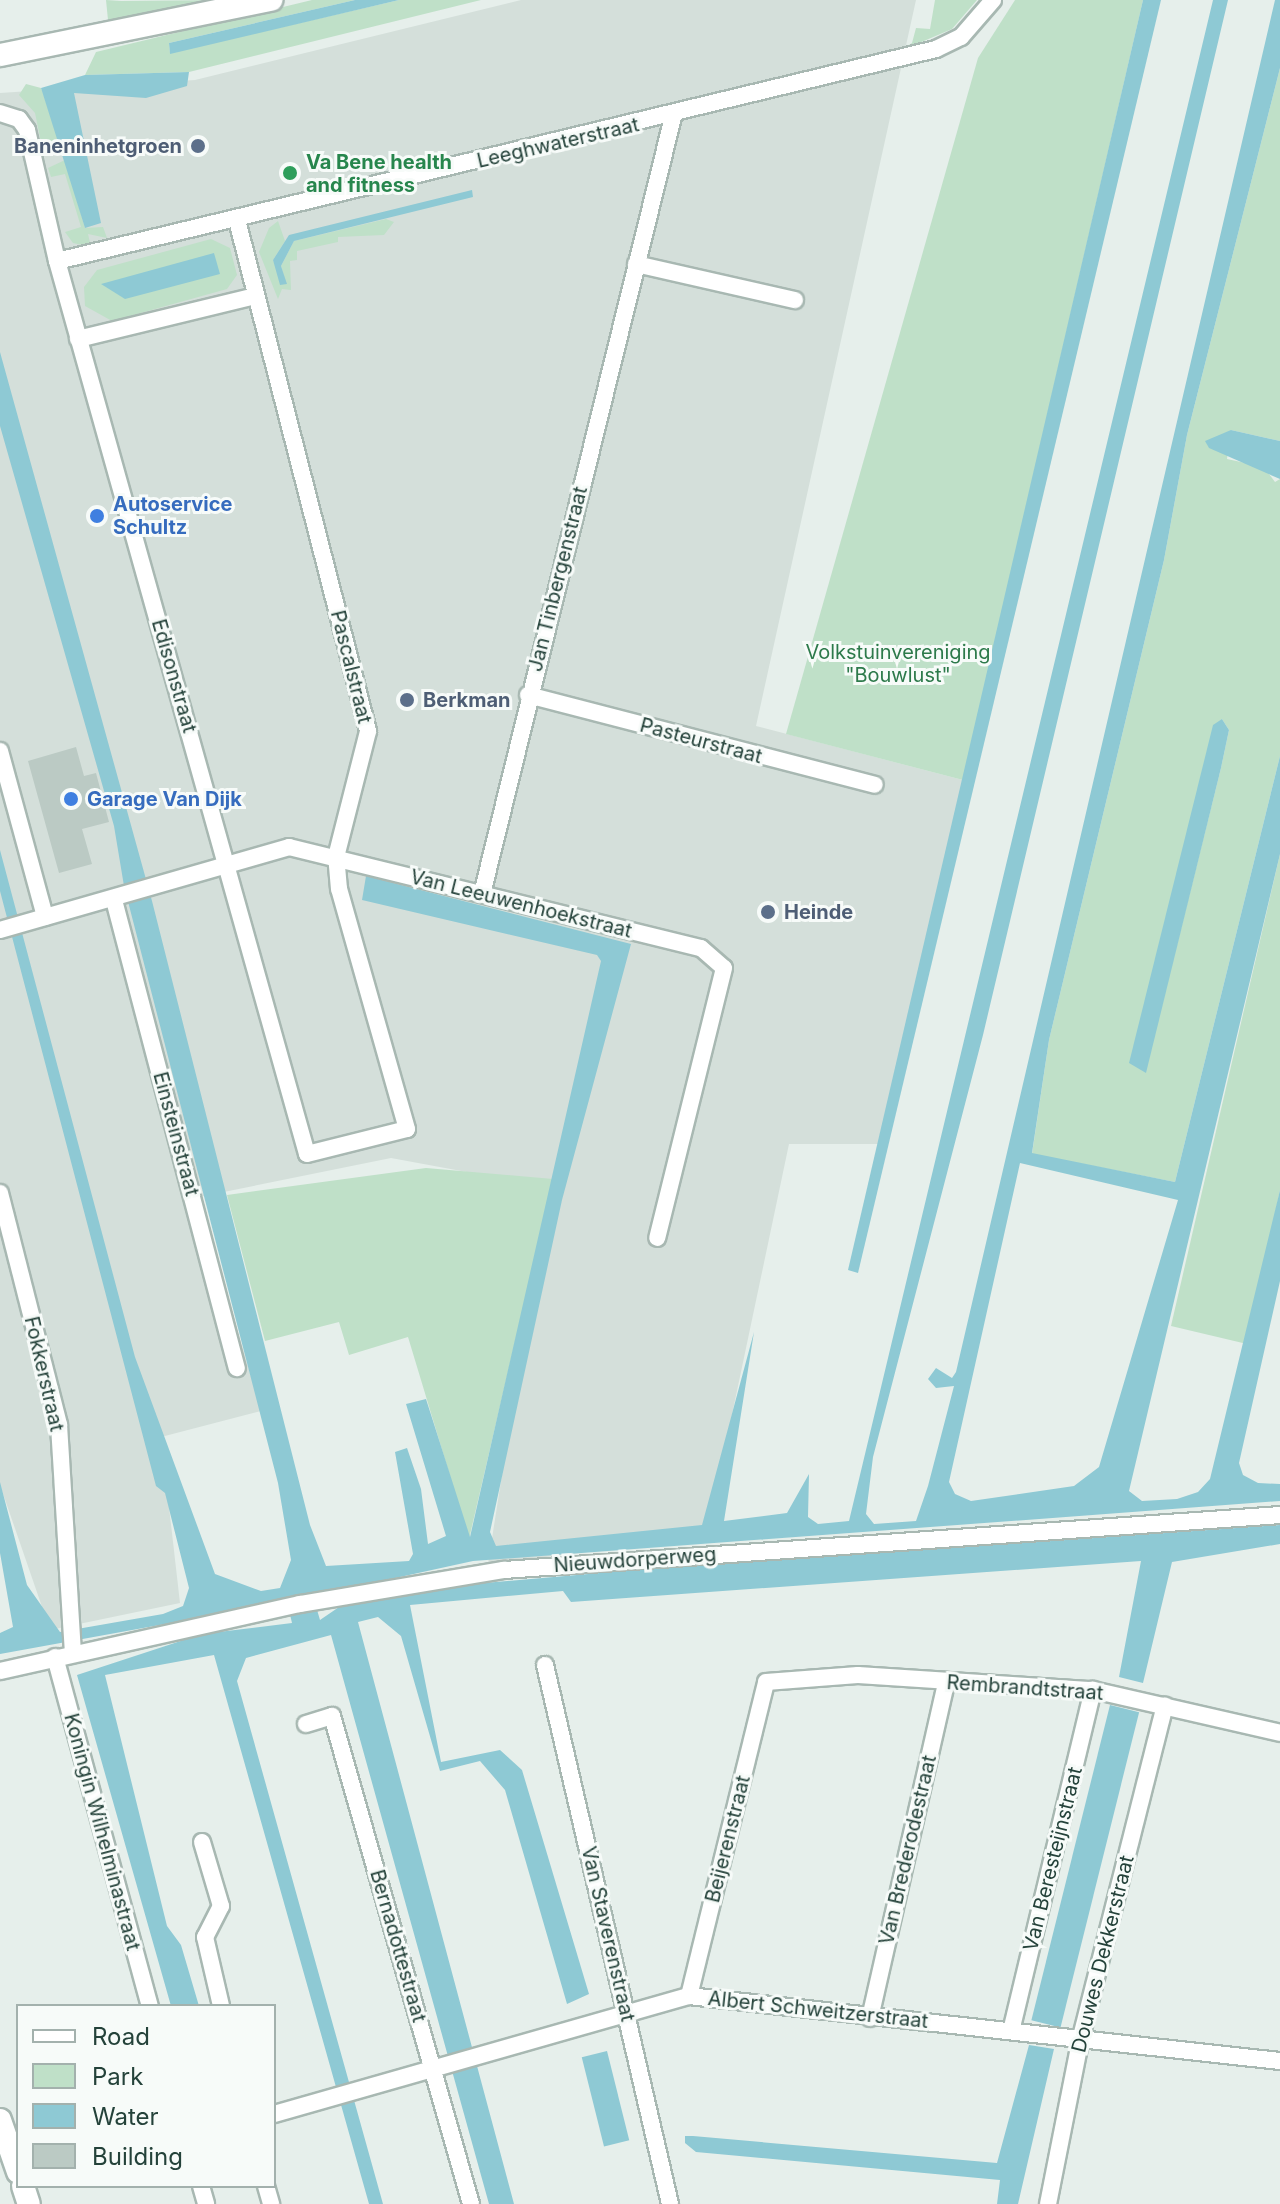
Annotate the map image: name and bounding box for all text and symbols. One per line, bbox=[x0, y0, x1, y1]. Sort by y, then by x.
street label: Leeghwaterstraat bbox=[475, 113, 641, 173]
place label: Baneninhetgroen bbox=[14, 134, 182, 158]
marker: Baneninhetgroen bbox=[189, 137, 207, 155]
place label: Va Bene health and fitness bbox=[306, 150, 452, 197]
marker: Va Bene health and fitness bbox=[281, 164, 299, 182]
street label: Jan Tinbergenstraat bbox=[523, 484, 593, 674]
place label: Autoservice Schultz bbox=[113, 492, 232, 539]
marker: Autoservice Schultz bbox=[88, 507, 106, 525]
street label: Pascalstraat bbox=[325, 608, 377, 726]
street label: Edisonstraat bbox=[146, 616, 202, 736]
park label: Volkstuinvereniging "Bouwlust" bbox=[805, 640, 991, 687]
place label: Berkman bbox=[423, 688, 511, 712]
marker: Berkman bbox=[398, 691, 416, 709]
street label: Pasteurstraat bbox=[637, 713, 765, 769]
place label: Garage Van Dijk bbox=[87, 787, 242, 811]
marker: Garage Van Dijk bbox=[62, 790, 80, 808]
street label: Van Leeuwenhoekstraat bbox=[408, 865, 634, 943]
place label: Heinde bbox=[784, 900, 853, 924]
marker: Heinde bbox=[759, 903, 777, 921]
street label: Einsteinstraat bbox=[148, 1069, 204, 1199]
street label: Fokkerstraat bbox=[19, 1314, 69, 1434]
street label: Nieuwdorperweg bbox=[553, 1542, 717, 1578]
street label: Rembrandtstraat bbox=[946, 1671, 1104, 1705]
street label: Koningin Wilhelminastraat bbox=[59, 1711, 145, 1953]
street label: Van Brederodestraat bbox=[874, 1753, 942, 1947]
street label: Van Beresteijnstraat bbox=[1019, 1765, 1087, 1953]
street label: Beijerenstraat bbox=[701, 1773, 755, 1905]
street label: Van Staverenstraat bbox=[576, 1844, 640, 2024]
street label: Douwes Dekkerstraat bbox=[1067, 1853, 1139, 2055]
street label: Bernadottestraat bbox=[365, 1867, 431, 2025]
street label: Albert Schweitzerstraat bbox=[707, 1987, 929, 2033]
legend bbox=[16, 2004, 276, 2188]
text: Road bbox=[92, 2022, 150, 2051]
text: Park bbox=[92, 2062, 143, 2091]
text: Water bbox=[92, 2102, 159, 2131]
text: Building bbox=[92, 2142, 183, 2171]

